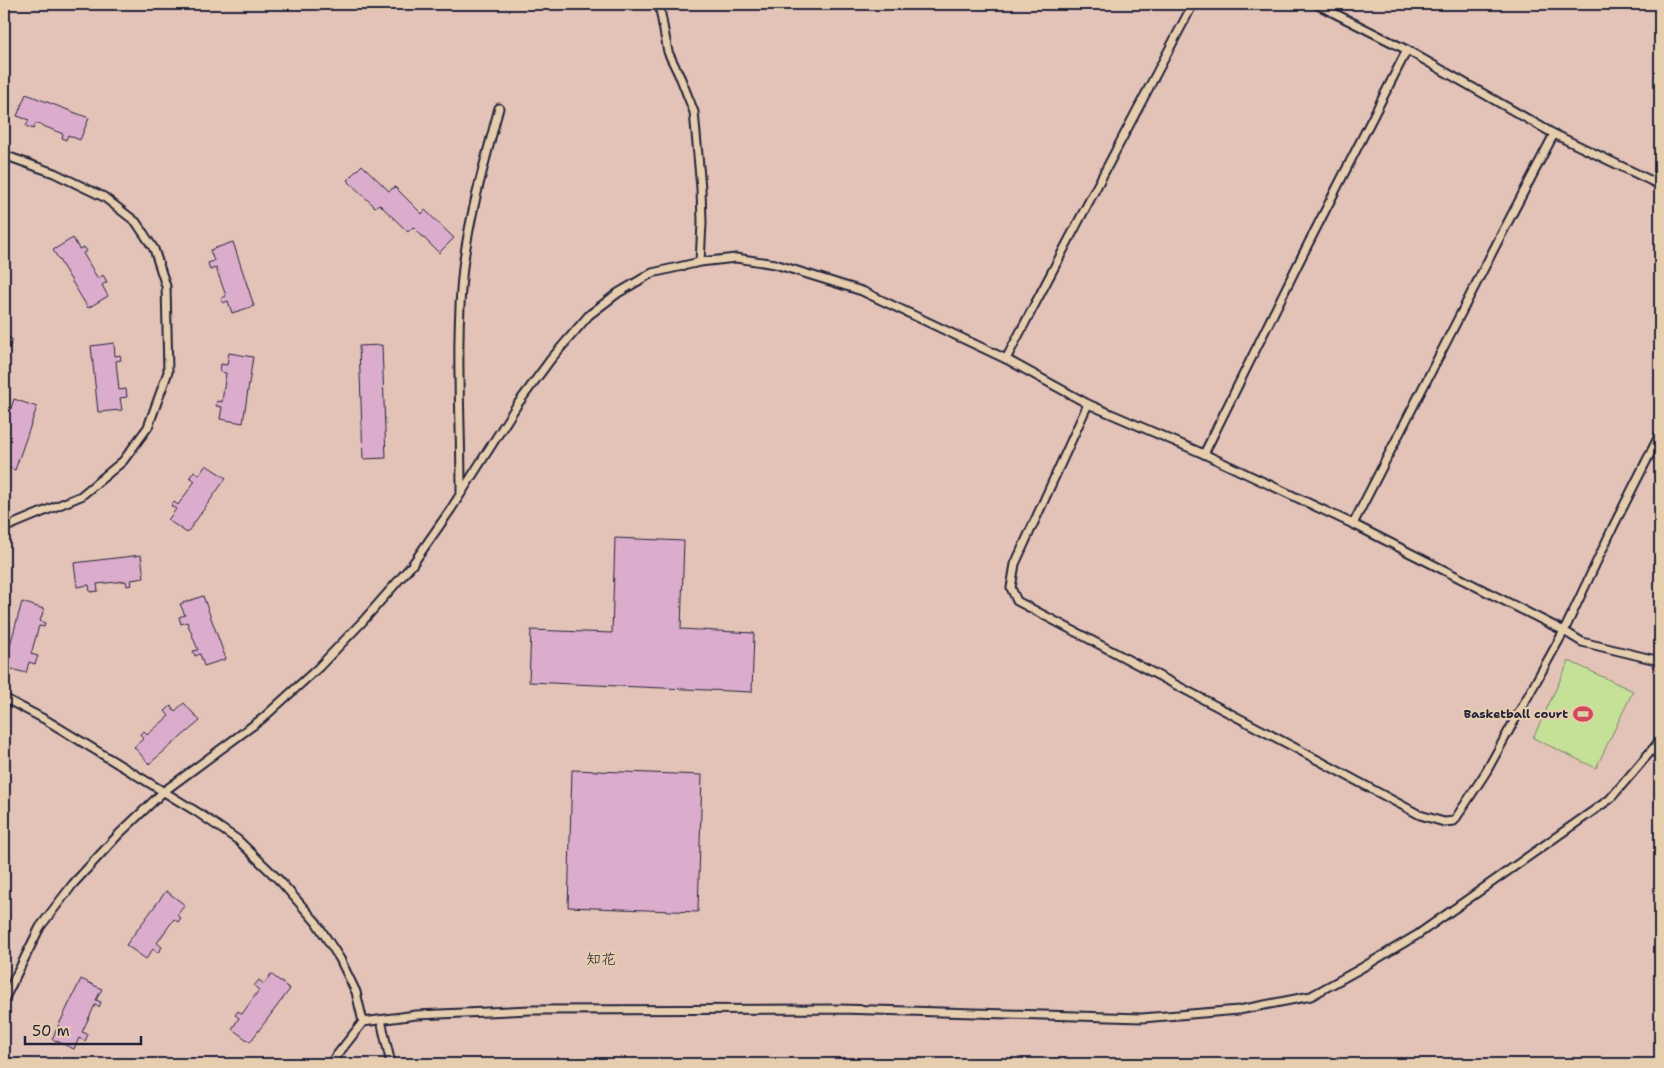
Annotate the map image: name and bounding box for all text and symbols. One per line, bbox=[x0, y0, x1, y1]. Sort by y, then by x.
sports icon: Basketball court bbox=[1572, 703, 1594, 725]
place label: Basketball court bbox=[1464, 706, 1568, 722]
district label: 知花 bbox=[586, 949, 616, 969]
scale bar bbox=[25, 1013, 141, 1045]
text: 50 m bbox=[32, 1021, 70, 1041]

